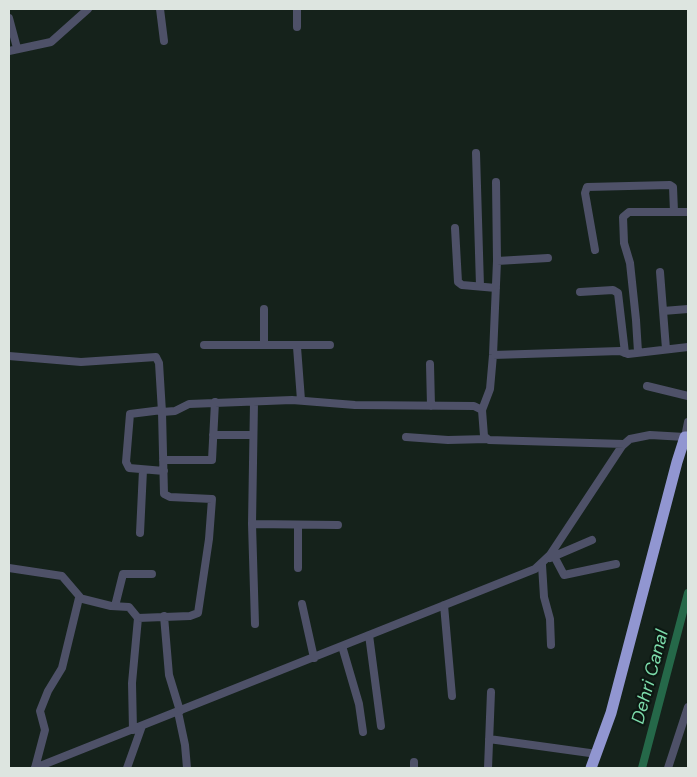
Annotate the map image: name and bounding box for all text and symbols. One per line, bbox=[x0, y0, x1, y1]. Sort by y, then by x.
water label: Dehri Canal bbox=[628, 628, 674, 726]

